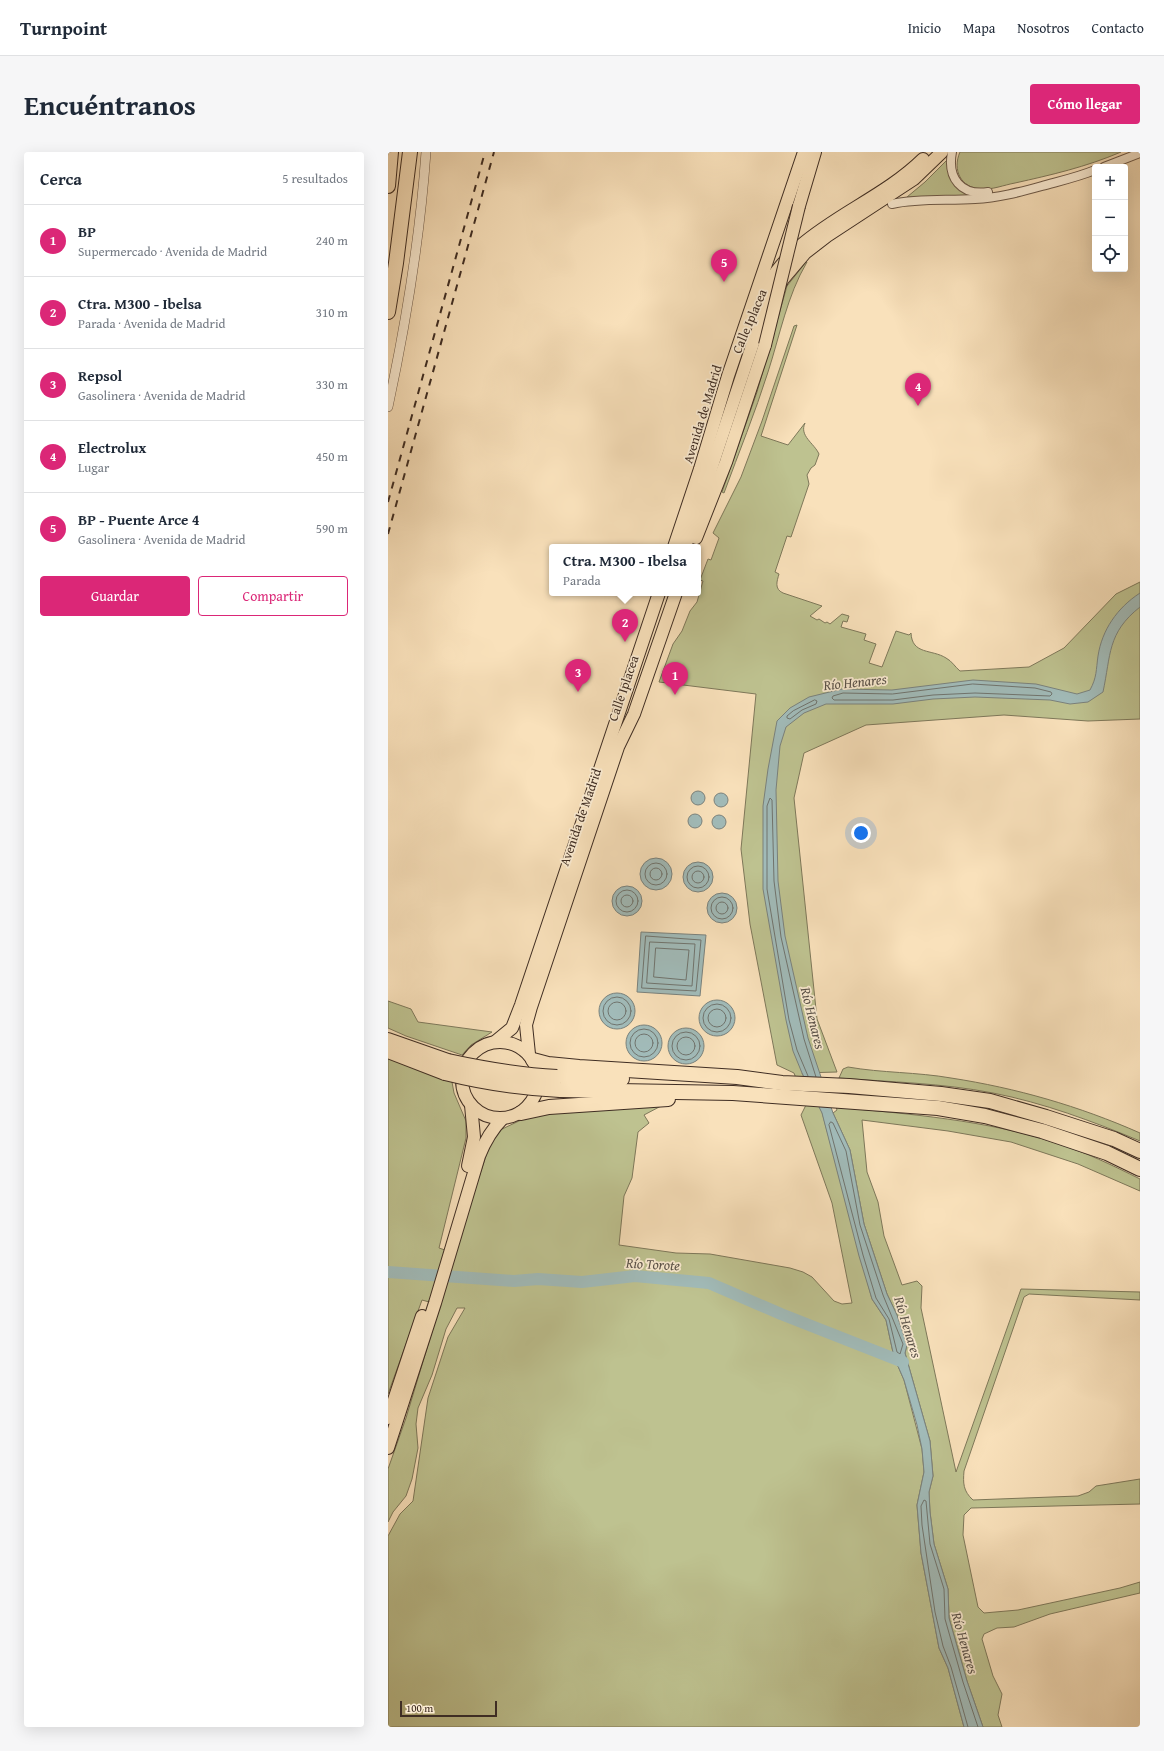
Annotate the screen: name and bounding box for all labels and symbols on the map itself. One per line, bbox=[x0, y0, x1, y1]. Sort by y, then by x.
pin: 5 bbox=[711, 249, 737, 282]
street label: Calle Iplacea bbox=[727, 285, 772, 356]
street label: Avenida de Madrid bbox=[678, 363, 726, 466]
pin: 4 bbox=[905, 373, 931, 406]
pin: 2 bbox=[612, 609, 638, 642]
street label: Calle Iplacea bbox=[603, 652, 644, 724]
pin: 3 bbox=[565, 659, 591, 692]
pin: 1 bbox=[662, 662, 688, 695]
water label: Río Henares bbox=[822, 669, 887, 695]
street label: Avenida de Madrid bbox=[555, 766, 606, 868]
your location bbox=[851, 823, 871, 843]
water label: Río Henares bbox=[795, 984, 830, 1051]
water label: Río Torote bbox=[625, 1253, 681, 1275]
water label: Río Henares bbox=[889, 1293, 927, 1360]
water label: Río Henares bbox=[946, 1609, 983, 1676]
scale bar bbox=[400, 1699, 497, 1718]

